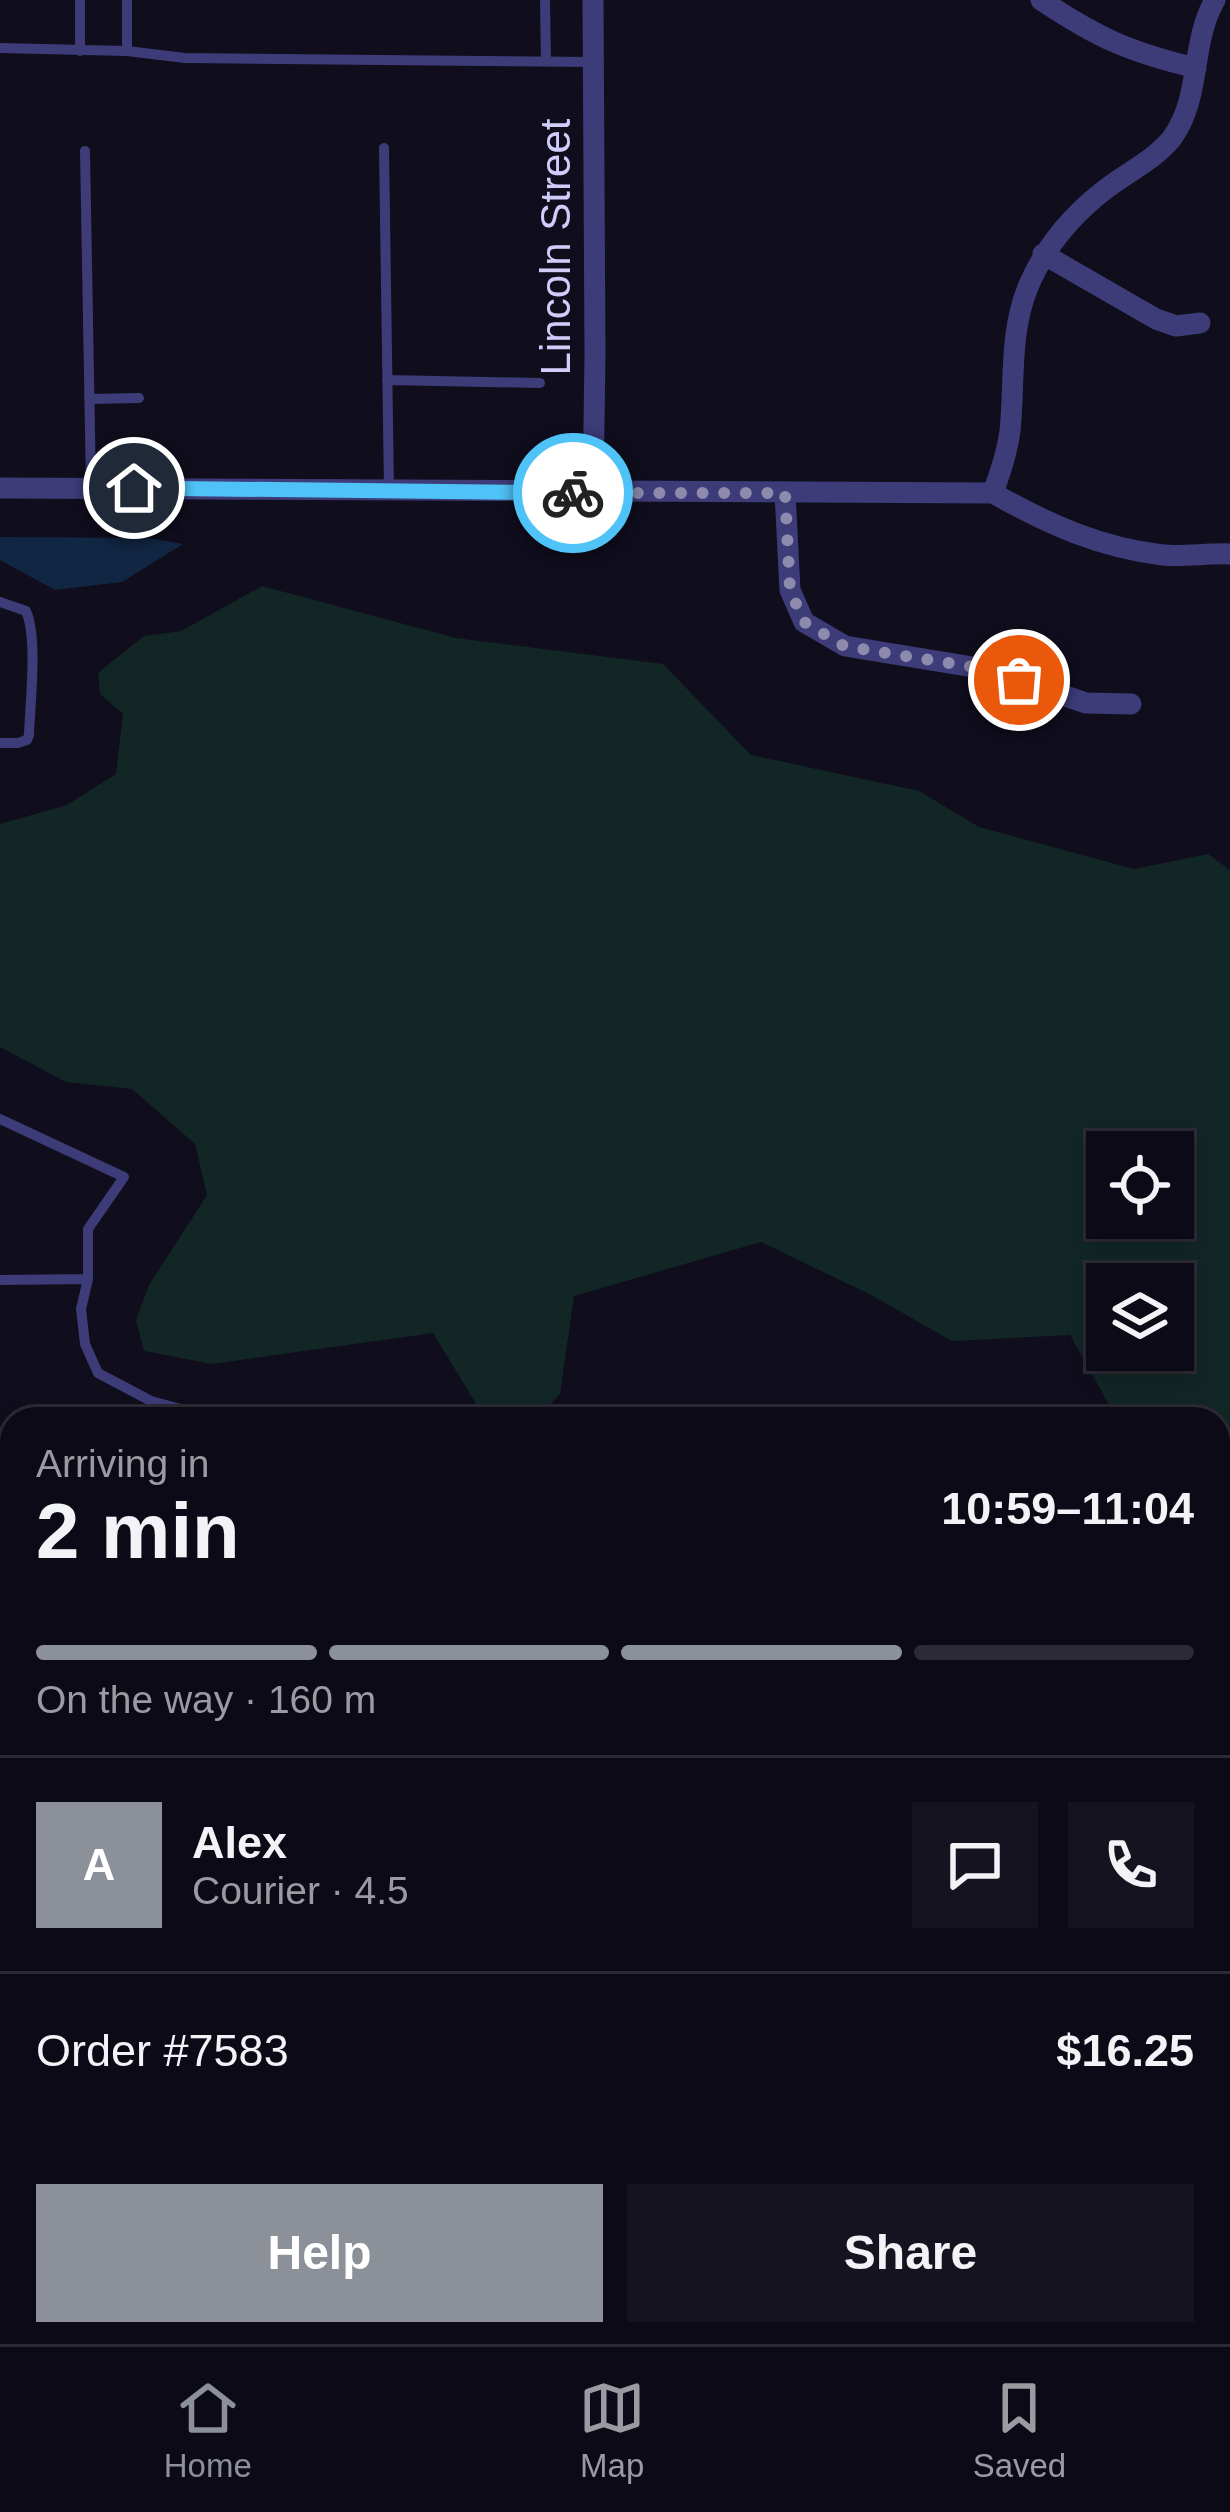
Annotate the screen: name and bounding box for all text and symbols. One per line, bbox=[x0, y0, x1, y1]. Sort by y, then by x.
street label: Lincoln Street bbox=[532, 118, 579, 375]
courier bbox=[513, 433, 633, 553]
pin bbox=[83, 437, 185, 539]
icon: home bbox=[101, 455, 167, 521]
icon: bike bbox=[540, 460, 606, 526]
pin bbox=[968, 629, 1070, 731]
icon: bag bbox=[986, 647, 1052, 713]
map controls bbox=[1086, 1131, 1194, 1371]
button: locate bbox=[1086, 1131, 1194, 1239]
button: layers bbox=[1086, 1263, 1194, 1371]
text: Arriving in bbox=[36, 1442, 209, 1485]
text: 10:59–11:04 bbox=[941, 1483, 1194, 1534]
text: 2 min bbox=[36, 1487, 240, 1575]
text: On the way · 160 m bbox=[36, 1678, 376, 1721]
button: chat bbox=[912, 1802, 1038, 1928]
button: phone bbox=[1068, 1802, 1194, 1928]
text: Alex bbox=[192, 1817, 287, 1868]
text: A bbox=[83, 1839, 115, 1890]
text: Courier · 4.5 bbox=[192, 1869, 409, 1912]
text: Order #7583 bbox=[36, 2025, 289, 2076]
text: $16.25 bbox=[1056, 2025, 1194, 2076]
button: Help bbox=[36, 2184, 603, 2322]
button: Share bbox=[627, 2184, 1194, 2322]
tab: Home bbox=[164, 2375, 252, 2485]
tab: Map bbox=[579, 2375, 645, 2485]
tab: Saved bbox=[973, 2375, 1066, 2485]

